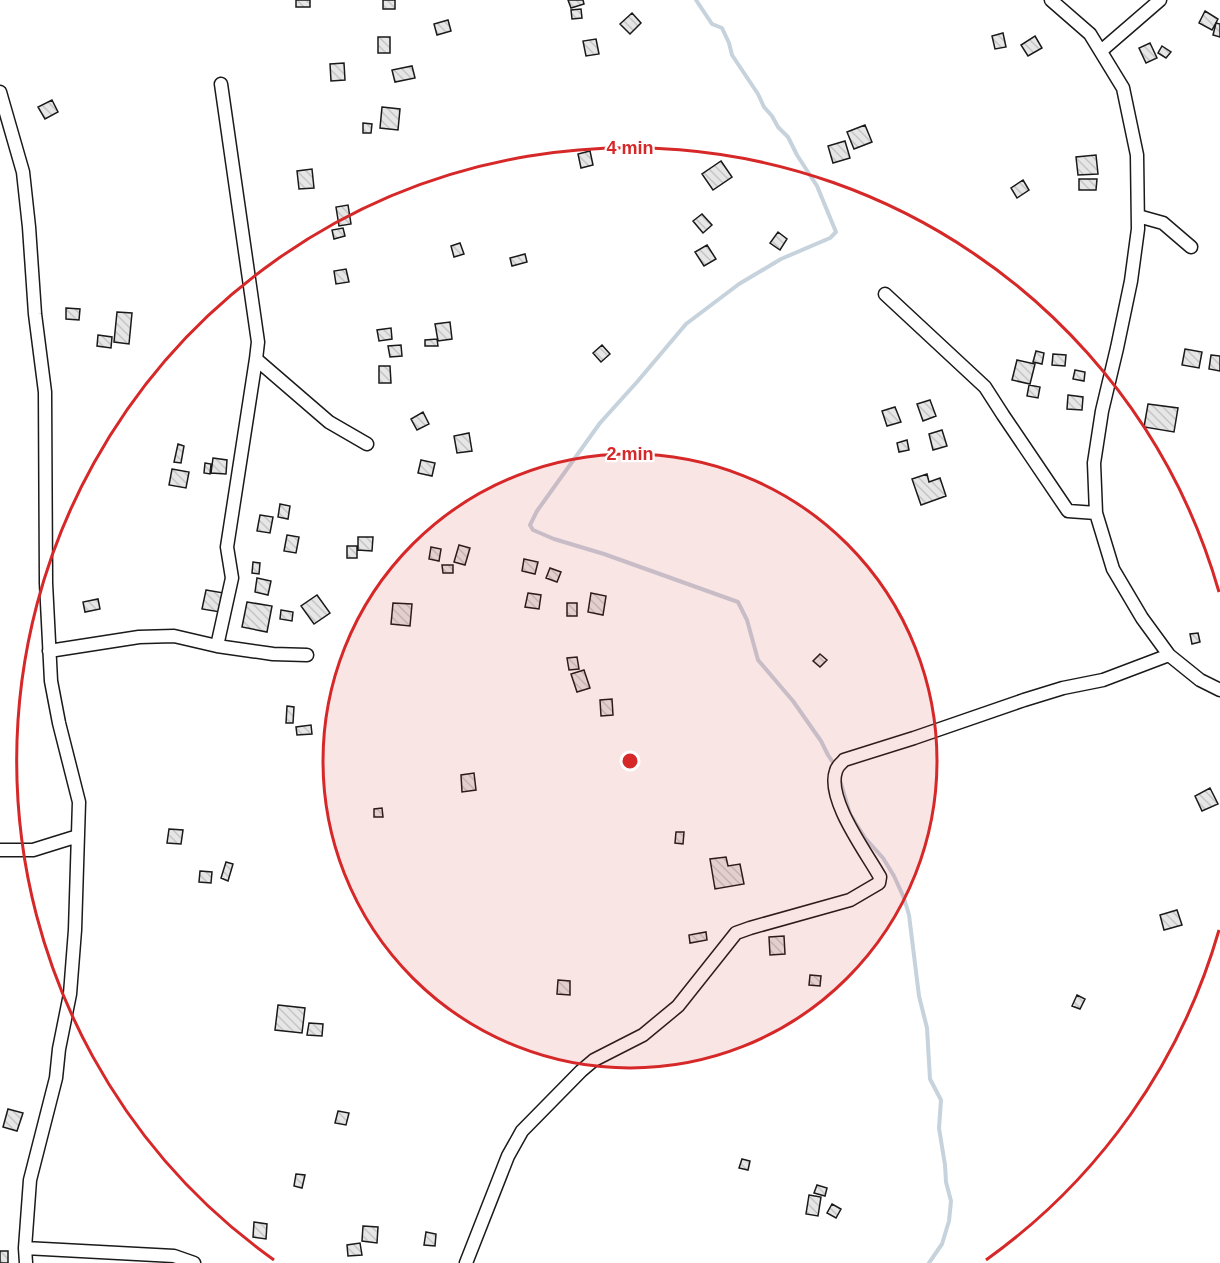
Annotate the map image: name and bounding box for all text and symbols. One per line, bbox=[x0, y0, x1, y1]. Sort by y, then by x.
text: 4 min bbox=[606, 138, 654, 158]
text: 2 min bbox=[606, 444, 654, 464]
centre of rings bbox=[620, 751, 640, 771]

